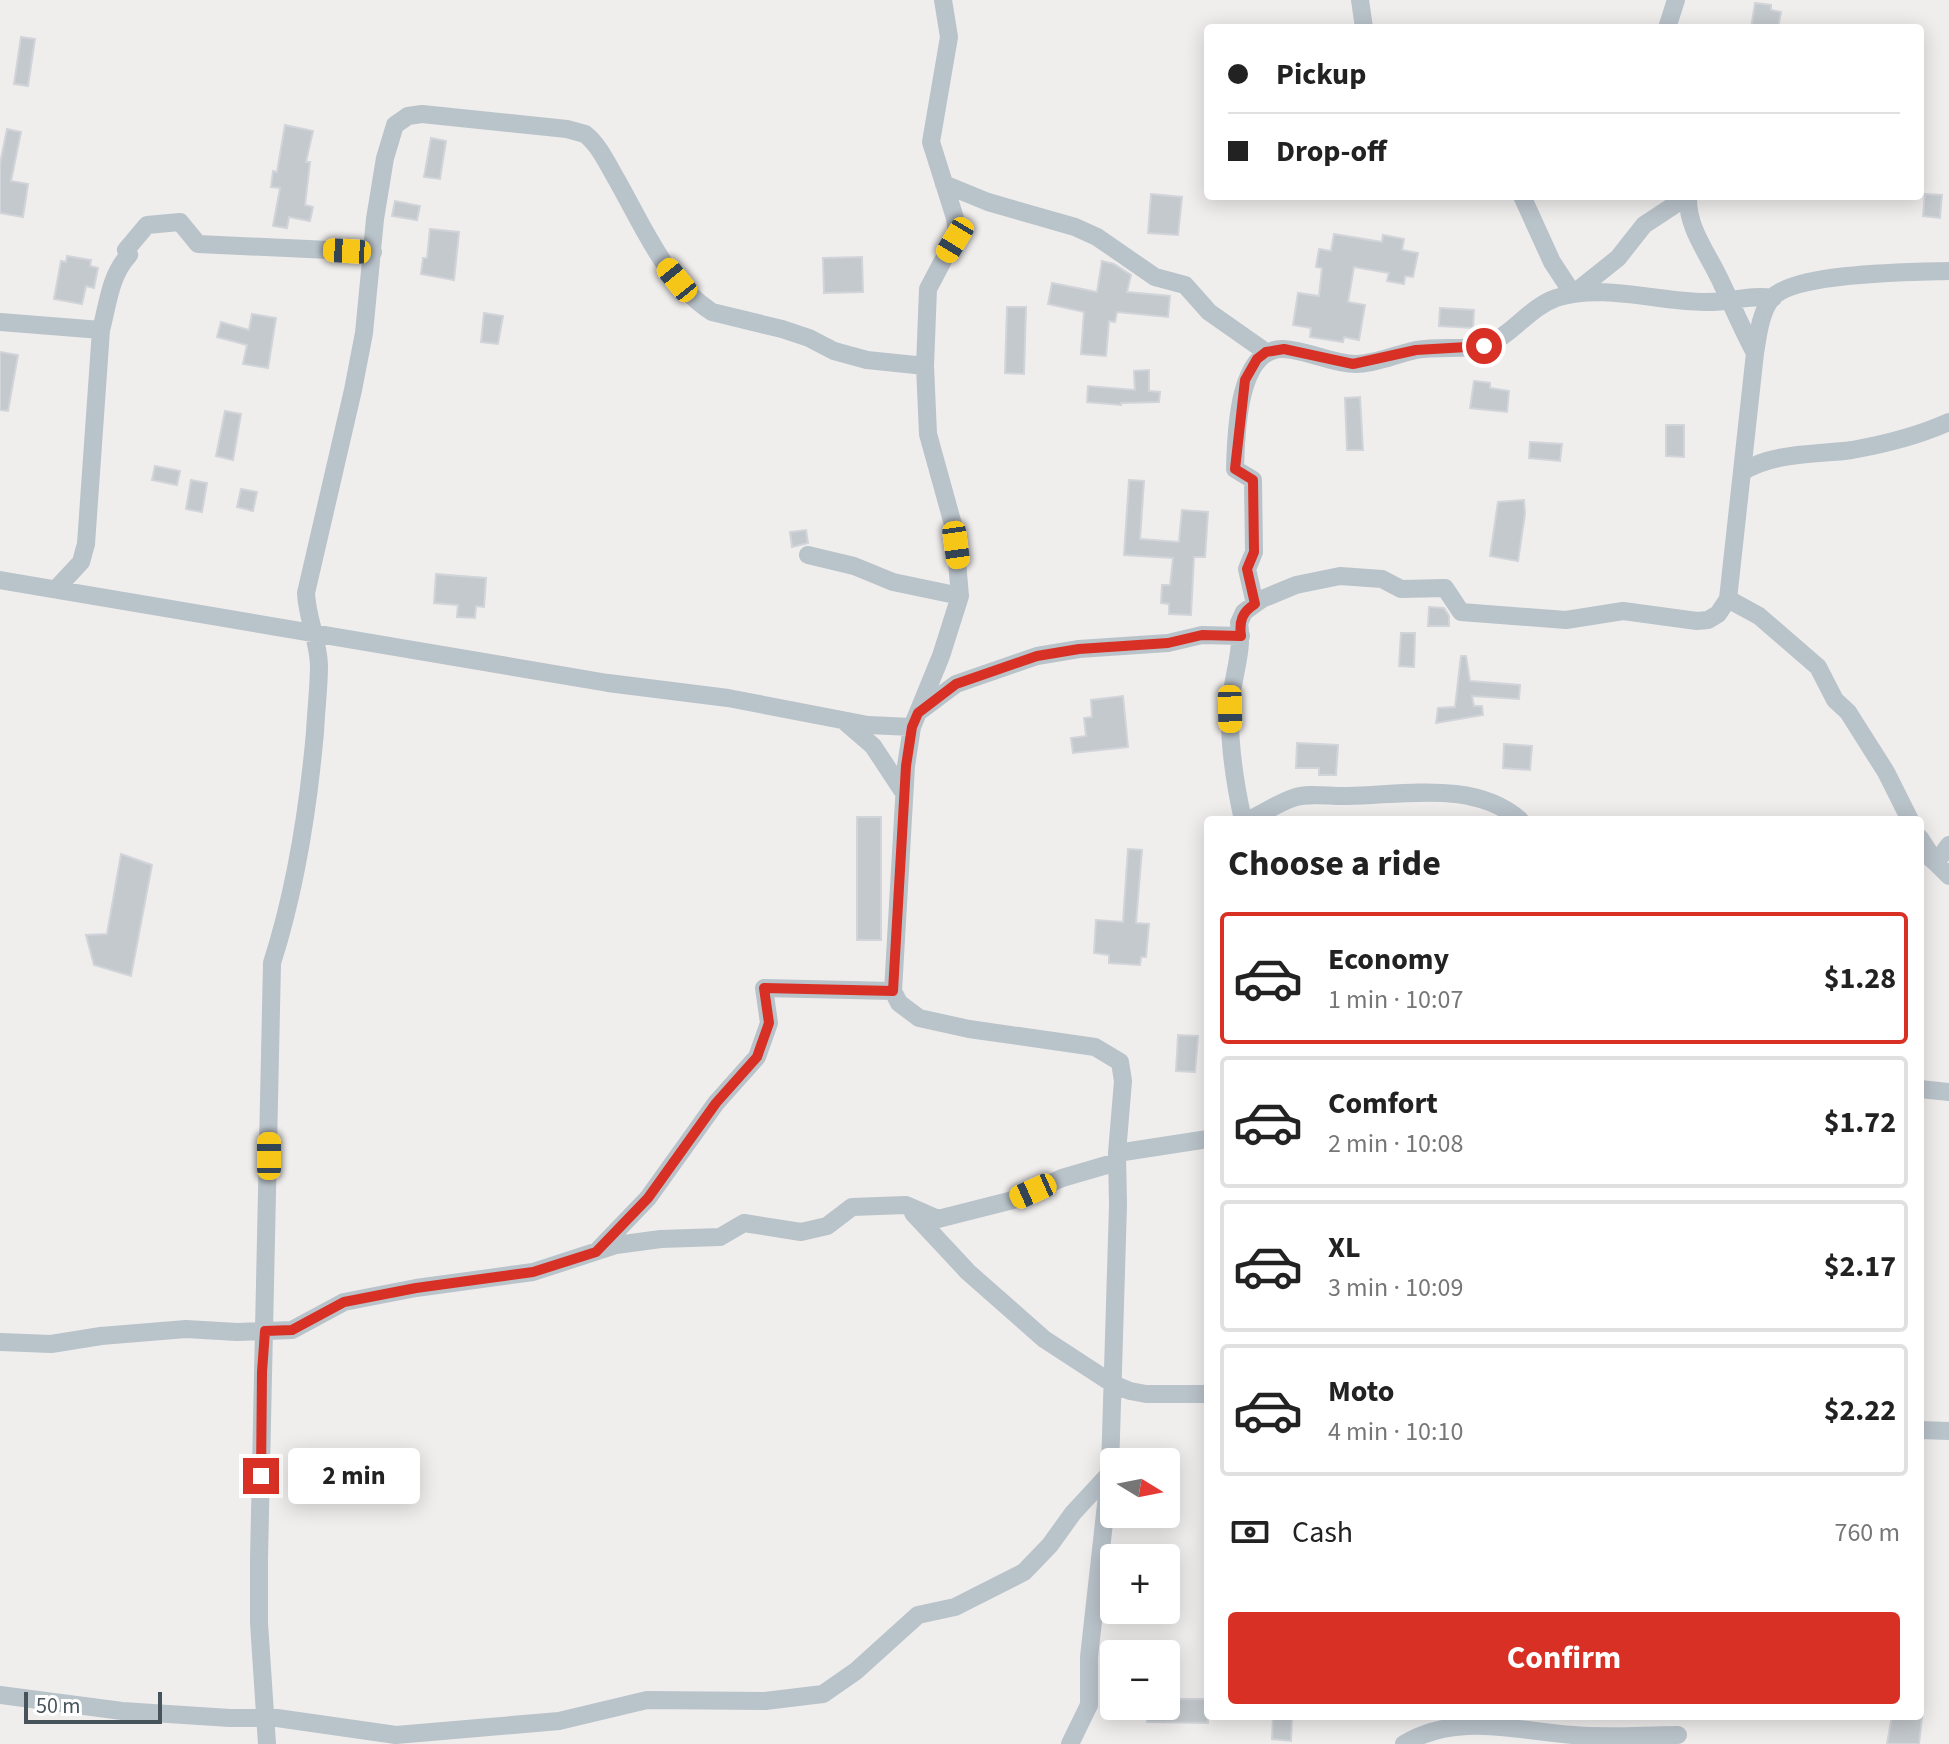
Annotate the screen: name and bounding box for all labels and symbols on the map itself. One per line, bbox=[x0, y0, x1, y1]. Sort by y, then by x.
car bbox=[932, 213, 978, 267]
car bbox=[322, 238, 372, 264]
car bbox=[653, 254, 701, 306]
route start bbox=[1466, 328, 1502, 364]
car bbox=[941, 520, 971, 570]
car bbox=[1218, 685, 1242, 733]
car bbox=[257, 1132, 281, 1180]
car bbox=[1006, 1170, 1060, 1212]
callout: 2 min bbox=[289, 1448, 421, 1504]
north arrow bbox=[1100, 1448, 1180, 1528]
route end bbox=[243, 1458, 279, 1494]
scale bar bbox=[24, 1688, 162, 1724]

